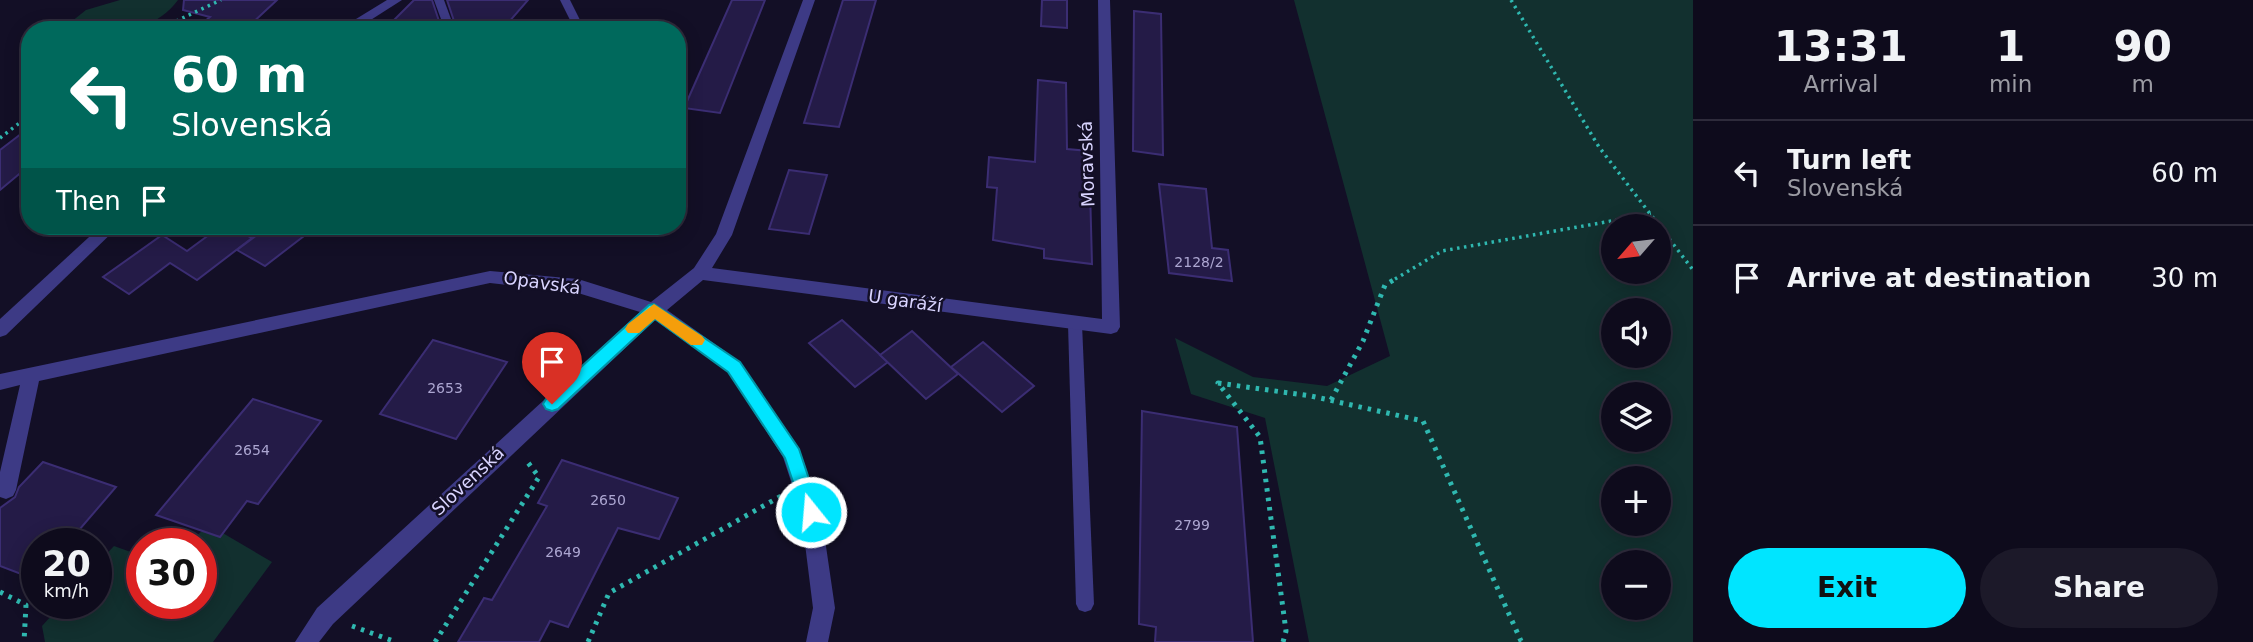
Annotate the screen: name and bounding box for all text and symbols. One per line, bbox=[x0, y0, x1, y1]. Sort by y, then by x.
text: 13:31 bbox=[1774, 22, 1908, 71]
text: 1 bbox=[1996, 22, 2025, 71]
text: 90 bbox=[2113, 22, 2172, 71]
text: 60 m bbox=[171, 47, 307, 104]
icon: left bbox=[56, 49, 147, 140]
text: Arrival bbox=[1804, 71, 1878, 97]
text: min bbox=[1989, 71, 2032, 97]
text: m bbox=[2131, 71, 2154, 97]
text: Slovenská bbox=[171, 106, 333, 144]
street label: Moravská bbox=[1075, 121, 1098, 207]
text: Turn left bbox=[1787, 145, 1911, 175]
icon: left bbox=[1728, 154, 1766, 192]
text: 60 m bbox=[2151, 158, 2218, 188]
text: Slovenská bbox=[1787, 175, 1903, 201]
icon: arrive bbox=[135, 182, 173, 220]
text: Then bbox=[56, 186, 121, 216]
north arrow bbox=[1601, 214, 1671, 284]
map controls bbox=[1601, 214, 1671, 620]
house number: 2128/2 bbox=[1174, 254, 1224, 270]
icon: arrive bbox=[1728, 259, 1766, 297]
text: Arrive at destination bbox=[1787, 263, 2091, 293]
text: 30 m bbox=[2151, 263, 2218, 293]
street label: Opavská bbox=[502, 267, 582, 298]
street label: U garáží bbox=[867, 285, 944, 316]
button: sound bbox=[1601, 298, 1671, 368]
pin bbox=[522, 332, 582, 404]
icon: arrive bbox=[533, 343, 571, 381]
house number: 2653 bbox=[427, 380, 463, 396]
button: layers bbox=[1601, 382, 1671, 452]
house number: 2654 bbox=[234, 442, 270, 458]
street label: Slovenská bbox=[427, 442, 508, 519]
button: + bbox=[1601, 466, 1671, 536]
position arrow bbox=[774, 475, 848, 549]
house number: 2650 bbox=[590, 492, 626, 508]
house number: 2799 bbox=[1174, 517, 1210, 533]
speed limit sign: 30 bbox=[126, 528, 217, 619]
text: 20 bbox=[42, 544, 91, 584]
house number: 2649 bbox=[545, 544, 581, 560]
button: Exit bbox=[1728, 548, 1966, 628]
button: Share bbox=[1980, 548, 2218, 628]
button: − bbox=[1601, 550, 1671, 620]
text: km/h bbox=[44, 580, 89, 601]

